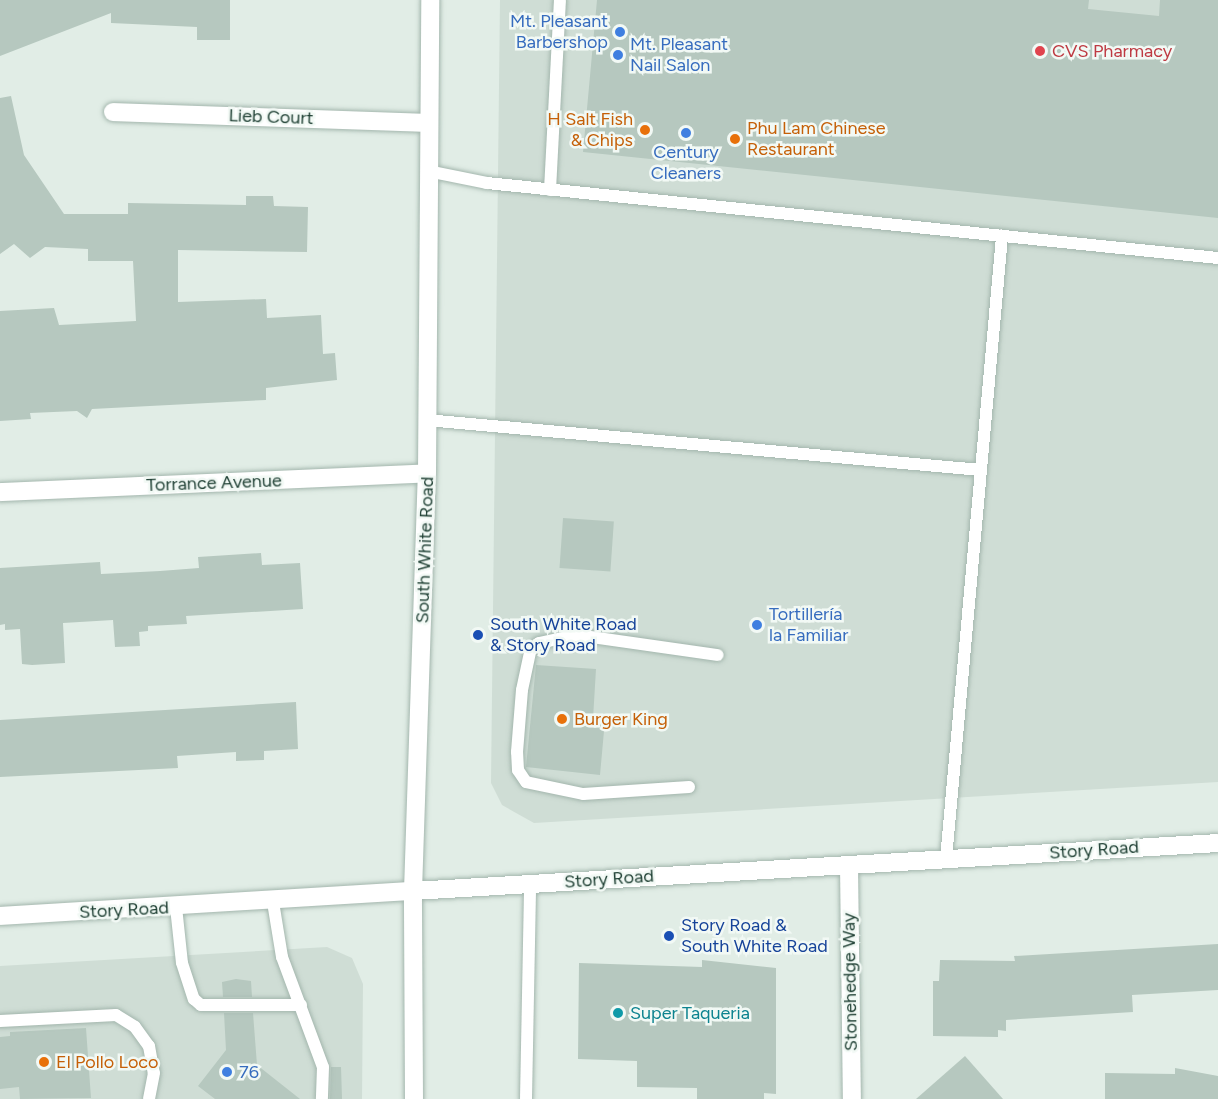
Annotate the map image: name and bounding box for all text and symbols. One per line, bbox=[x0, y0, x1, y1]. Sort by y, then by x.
place label: Mt. Pleasant Barbershop bbox=[510, 11, 608, 54]
marker: Mt. Pleasant Barbershop bbox=[613, 25, 627, 39]
place label: Mt. Pleasant Nail Salon bbox=[630, 34, 728, 76]
place label: CVS Pharmacy bbox=[1052, 40, 1172, 62]
marker: CVS Pharmacy bbox=[1033, 44, 1047, 58]
marker: Mt. Pleasant Nail Salon bbox=[611, 48, 625, 62]
street label: Lieb Court bbox=[228, 105, 314, 129]
place label: H Salt Fish & Chips bbox=[547, 109, 633, 152]
place label: Phu Lam Chinese Restaurant bbox=[747, 118, 886, 160]
marker: H Salt Fish & Chips bbox=[638, 123, 652, 137]
marker: Century Cleaners bbox=[679, 126, 693, 140]
marker: Phu Lam Chinese Restaurant bbox=[728, 132, 742, 146]
place label: Century Cleaners bbox=[651, 142, 721, 184]
street label: Torrance Avenue bbox=[146, 470, 282, 496]
street label: South White Road bbox=[412, 476, 438, 624]
place label: Tortillería la Familiar bbox=[769, 604, 848, 646]
place label: South White Road & Story Road bbox=[490, 614, 637, 656]
marker: Tortillería la Familiar bbox=[750, 618, 764, 632]
marker: South White Road & Story Road bbox=[471, 628, 485, 642]
place label: Burger King bbox=[574, 708, 668, 730]
marker: Burger King bbox=[555, 712, 569, 726]
street label: Story Road bbox=[1049, 836, 1139, 864]
street label: Story Road bbox=[564, 865, 654, 893]
street label: Story Road bbox=[79, 897, 169, 923]
street label: Stonehedge Way bbox=[838, 913, 862, 1051]
place label: Story Road & South White Road bbox=[681, 915, 828, 958]
marker: Story Road & South White Road bbox=[662, 929, 676, 943]
place label: Super Taqueria bbox=[630, 1002, 750, 1024]
marker: Super Taqueria bbox=[611, 1006, 625, 1020]
place label: El Pollo Loco bbox=[56, 1051, 159, 1073]
marker: El Pollo Loco bbox=[37, 1055, 51, 1069]
place label: 76 bbox=[239, 1061, 259, 1083]
marker: 76 bbox=[220, 1065, 234, 1079]

